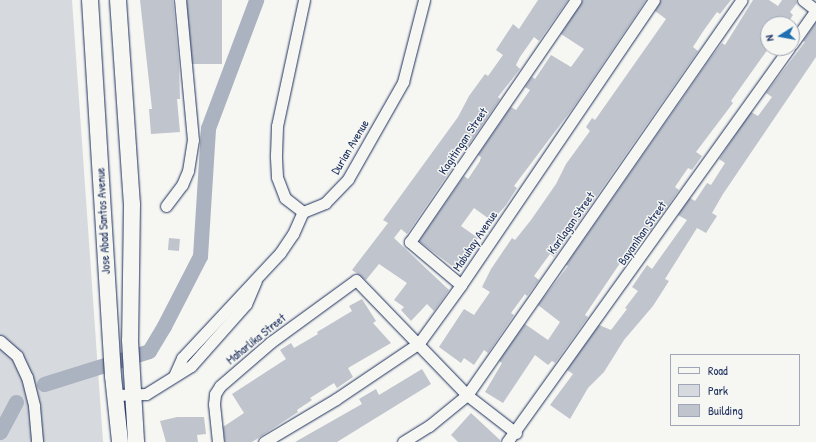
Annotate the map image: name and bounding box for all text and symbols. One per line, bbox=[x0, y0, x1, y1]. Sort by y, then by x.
north arrow bbox=[760, 16, 800, 56]
text: N bbox=[762, 34, 777, 42]
street label: Kagitingan Street bbox=[435, 105, 491, 177]
street label: Durian Avenue bbox=[328, 117, 372, 177]
street label: Jose Abad Santos Avenue bbox=[93, 167, 113, 275]
street label: Karilagan Street bbox=[544, 189, 598, 257]
street label: Bayanihan Street bbox=[615, 198, 669, 268]
street label: Mabuhay Avenue bbox=[450, 208, 500, 274]
street label: Maharlika Street bbox=[223, 311, 289, 367]
legend bbox=[670, 354, 800, 426]
text: Road bbox=[708, 362, 728, 379]
text: Park bbox=[708, 382, 728, 399]
text: Building bbox=[708, 402, 743, 419]

